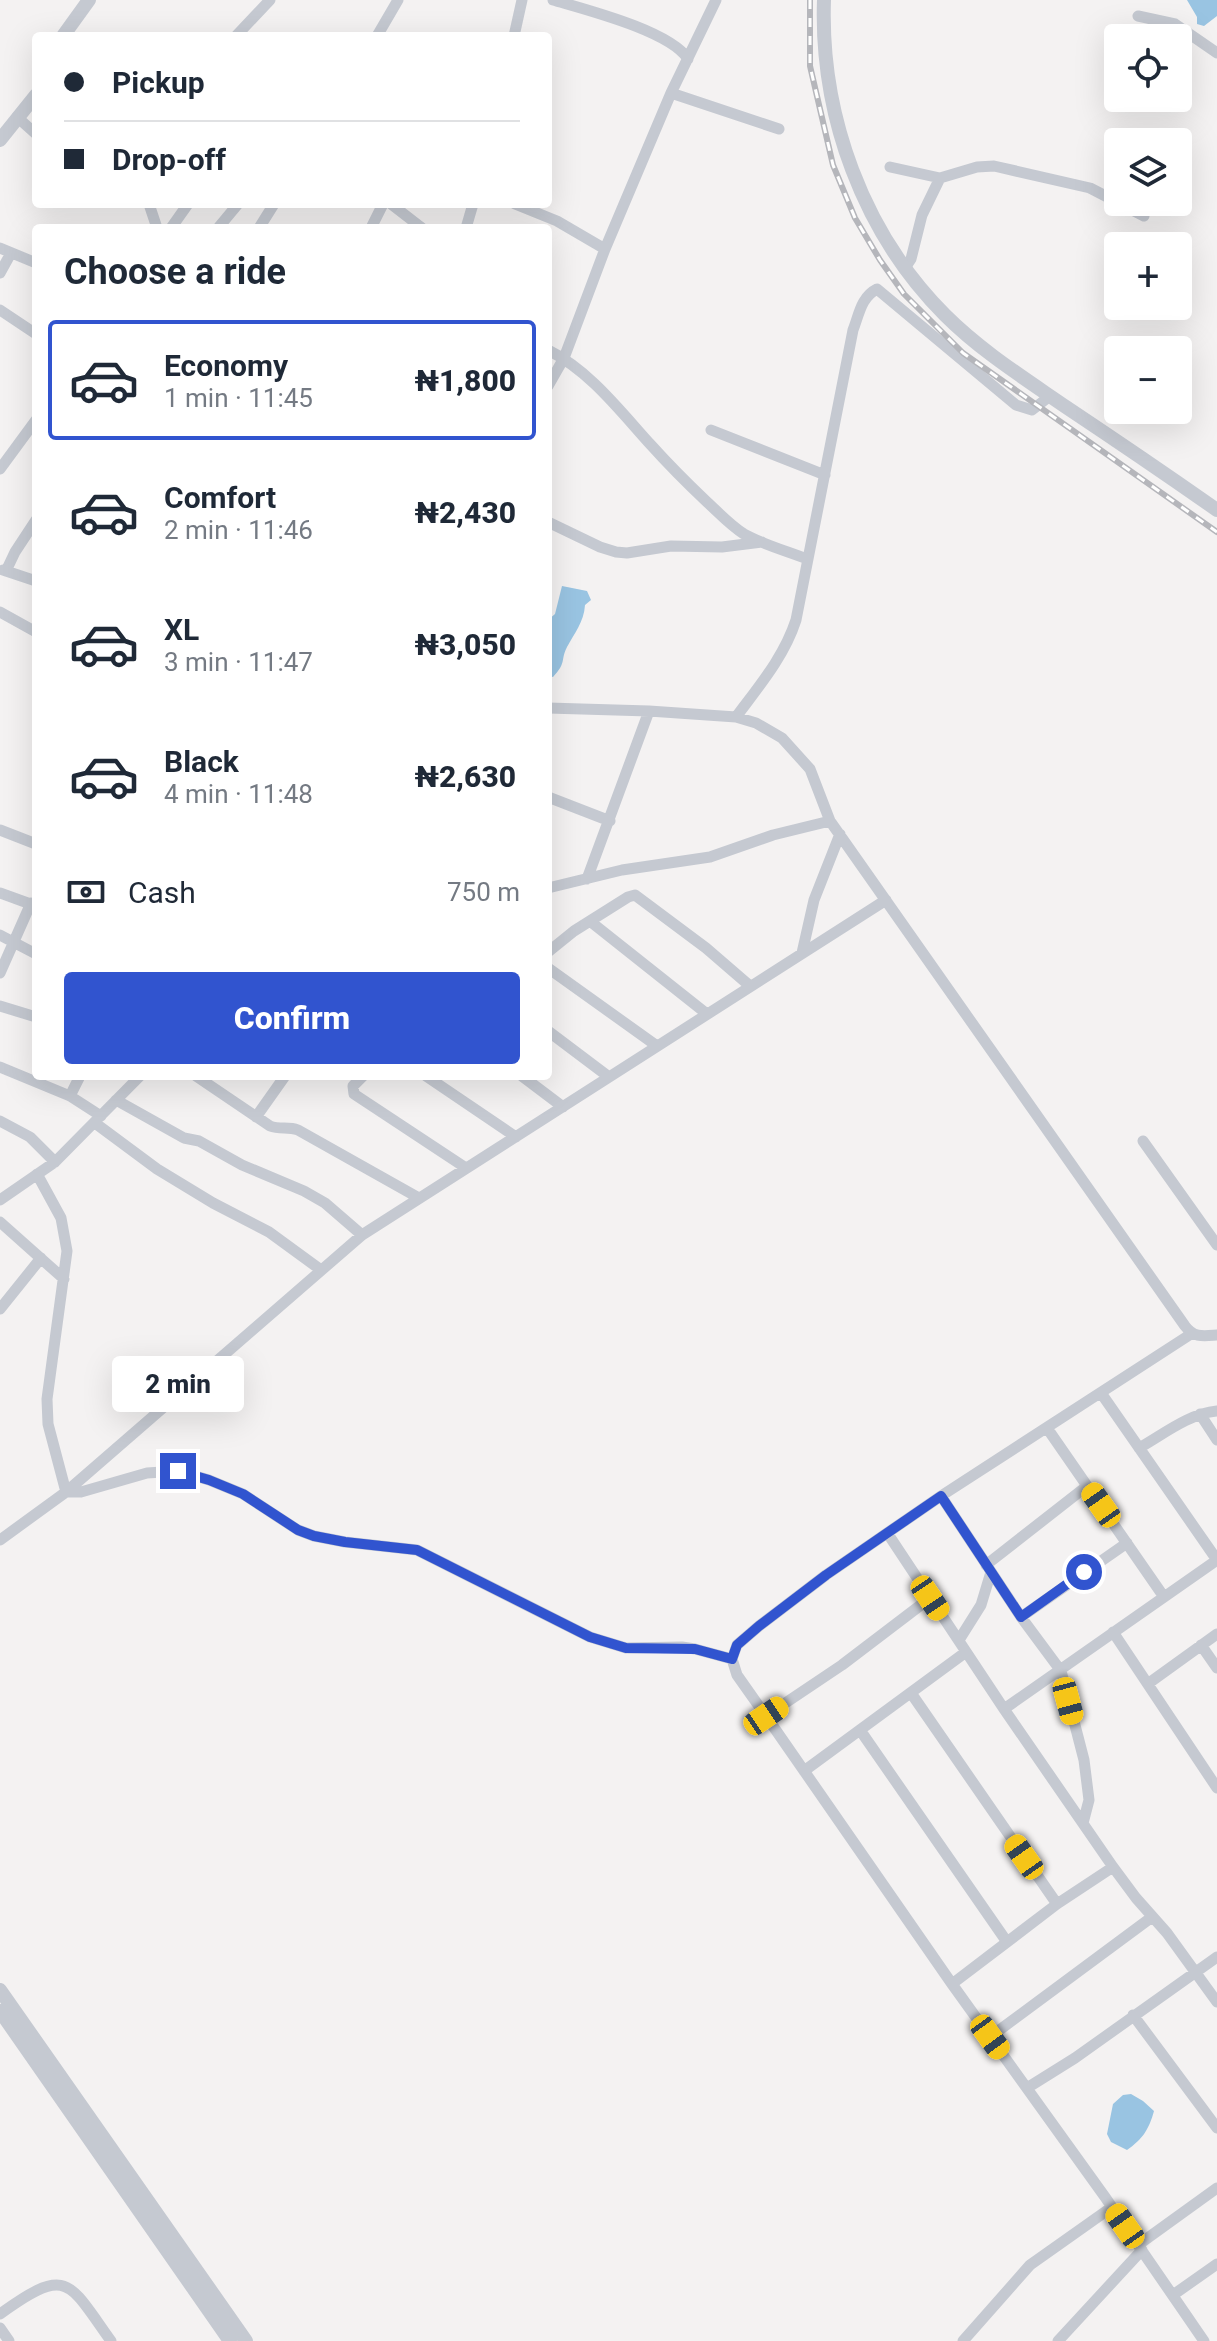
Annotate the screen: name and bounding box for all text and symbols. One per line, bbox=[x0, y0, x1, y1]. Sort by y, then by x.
map controls bbox=[1104, 24, 1192, 424]
button: locate bbox=[1104, 24, 1192, 112]
text: Pickup bbox=[112, 65, 205, 100]
button: layers bbox=[1104, 128, 1192, 216]
text: Drop-off bbox=[112, 142, 226, 177]
button: + bbox=[1104, 232, 1192, 320]
text: Choose a ride bbox=[64, 251, 286, 293]
button: − bbox=[1104, 336, 1192, 424]
icon: car bbox=[68, 344, 140, 416]
text: Economy bbox=[164, 348, 288, 383]
text: ₦1,800 bbox=[415, 363, 516, 398]
text: 1 min · 11:45 bbox=[164, 383, 313, 413]
icon: car bbox=[68, 476, 140, 548]
text: Comfort bbox=[164, 480, 276, 515]
text: ₦2,430 bbox=[415, 495, 516, 530]
text: 2 min · 11:46 bbox=[164, 515, 313, 545]
icon: car bbox=[68, 608, 140, 680]
text: XL bbox=[164, 612, 199, 647]
text: ₦3,050 bbox=[415, 627, 516, 662]
text: 3 min · 11:47 bbox=[164, 647, 313, 677]
icon: car bbox=[68, 740, 140, 812]
text: Black bbox=[164, 744, 239, 779]
text: ₦2,630 bbox=[415, 759, 516, 794]
text: 4 min · 11:48 bbox=[164, 779, 313, 809]
icon: cash bbox=[64, 870, 108, 914]
text: Cash bbox=[128, 875, 196, 910]
text: 750 m bbox=[447, 877, 520, 907]
button: Confirm bbox=[64, 972, 520, 1064]
callout: 2 min bbox=[112, 1355, 244, 1411]
text: 2 min bbox=[145, 1369, 211, 1399]
route end bbox=[160, 1453, 196, 1489]
car bbox=[1077, 1478, 1125, 1532]
route start bbox=[1066, 1554, 1102, 1590]
car bbox=[907, 1571, 953, 1625]
car bbox=[1050, 1675, 1086, 1727]
car bbox=[739, 1693, 793, 1739]
car bbox=[1000, 1830, 1048, 1884]
car bbox=[966, 2011, 1014, 2063]
car bbox=[1101, 2199, 1149, 2253]

